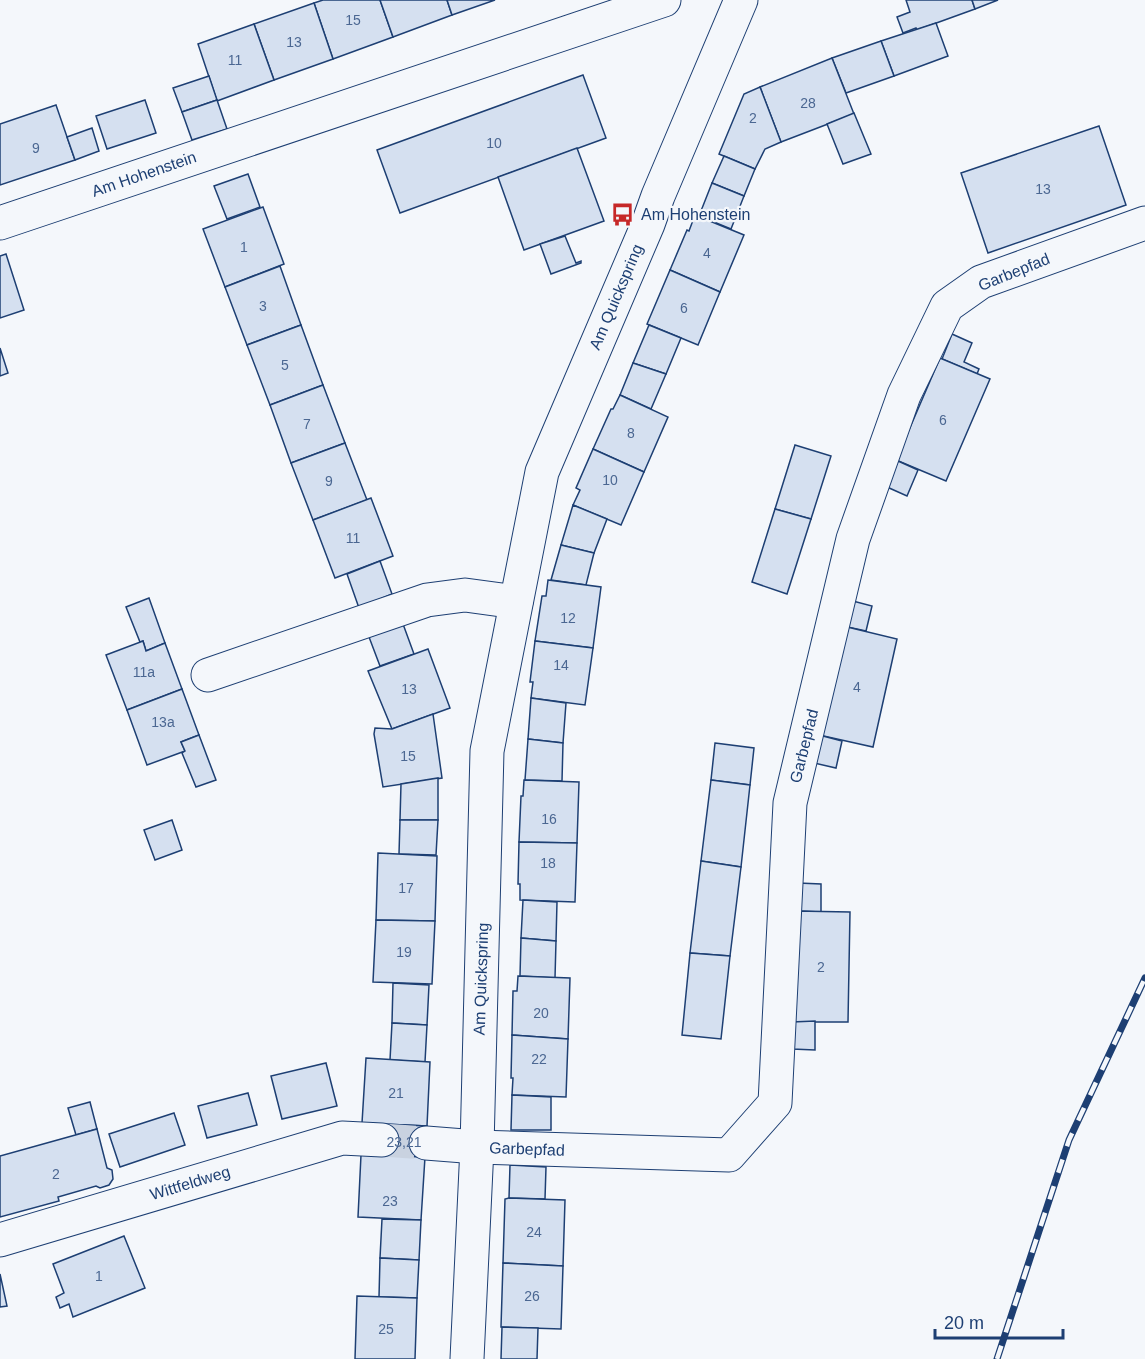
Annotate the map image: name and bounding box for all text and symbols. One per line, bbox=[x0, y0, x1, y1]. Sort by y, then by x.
house number: 15 bbox=[345, 12, 361, 28]
house number: 13 bbox=[286, 34, 302, 50]
house number: 11 bbox=[228, 52, 242, 68]
house number: 28 bbox=[800, 95, 816, 111]
house number: 2 bbox=[749, 110, 757, 126]
house number: 10 bbox=[486, 135, 502, 151]
house number: 9 bbox=[32, 140, 40, 156]
street label: Am Hohenstein bbox=[90, 148, 198, 200]
house number: 13 bbox=[1035, 181, 1051, 197]
bus stop icon: Am Hohenstein bbox=[610, 201, 636, 227]
place label: Am Hohenstein bbox=[641, 206, 750, 223]
house number: 1 bbox=[240, 239, 248, 255]
street label: Am Quickspring bbox=[586, 242, 646, 352]
house number: 4 bbox=[703, 245, 711, 261]
street label: Garbepfad bbox=[976, 250, 1052, 294]
house number: 3 bbox=[259, 298, 267, 314]
house number: 6 bbox=[680, 300, 688, 316]
house number: 5 bbox=[281, 357, 289, 373]
house number: 6 bbox=[939, 412, 947, 428]
house number: 7 bbox=[303, 416, 311, 432]
house number: 8 bbox=[627, 425, 635, 441]
house number: 10 bbox=[602, 472, 618, 488]
house number: 9 bbox=[325, 473, 333, 489]
house number: 11 bbox=[346, 530, 360, 546]
house number: 12 bbox=[560, 610, 576, 626]
house number: 14 bbox=[553, 657, 569, 673]
house number: 11a bbox=[133, 664, 155, 680]
house number: 4 bbox=[853, 679, 861, 695]
house number: 13 bbox=[401, 681, 417, 697]
street label: Garbepfad bbox=[787, 707, 821, 785]
house number: 13a bbox=[151, 714, 175, 730]
house number: 15 bbox=[400, 748, 416, 764]
house number: 16 bbox=[541, 811, 557, 827]
house number: 18 bbox=[540, 855, 556, 871]
house number: 17 bbox=[398, 880, 414, 896]
street label: Am Quickspring bbox=[471, 922, 491, 1036]
house number: 19 bbox=[396, 944, 412, 960]
house number: 2 bbox=[817, 959, 825, 975]
house number: 20 bbox=[533, 1005, 549, 1021]
house number: 22 bbox=[531, 1051, 547, 1067]
house number: 21 bbox=[388, 1085, 404, 1101]
house number: 23,21 bbox=[386, 1134, 422, 1150]
street label: Garbepfad bbox=[489, 1139, 565, 1159]
street label: Wittfeldweg bbox=[148, 1163, 232, 1203]
house number: 2 bbox=[52, 1166, 60, 1182]
house number: 23 bbox=[382, 1193, 398, 1209]
house number: 24 bbox=[526, 1224, 542, 1240]
house number: 1 bbox=[95, 1268, 103, 1284]
house number: 26 bbox=[524, 1288, 540, 1304]
scale bar bbox=[935, 1302, 1062, 1340]
text: 20 m bbox=[944, 1313, 984, 1333]
house number: 25 bbox=[378, 1321, 394, 1337]

